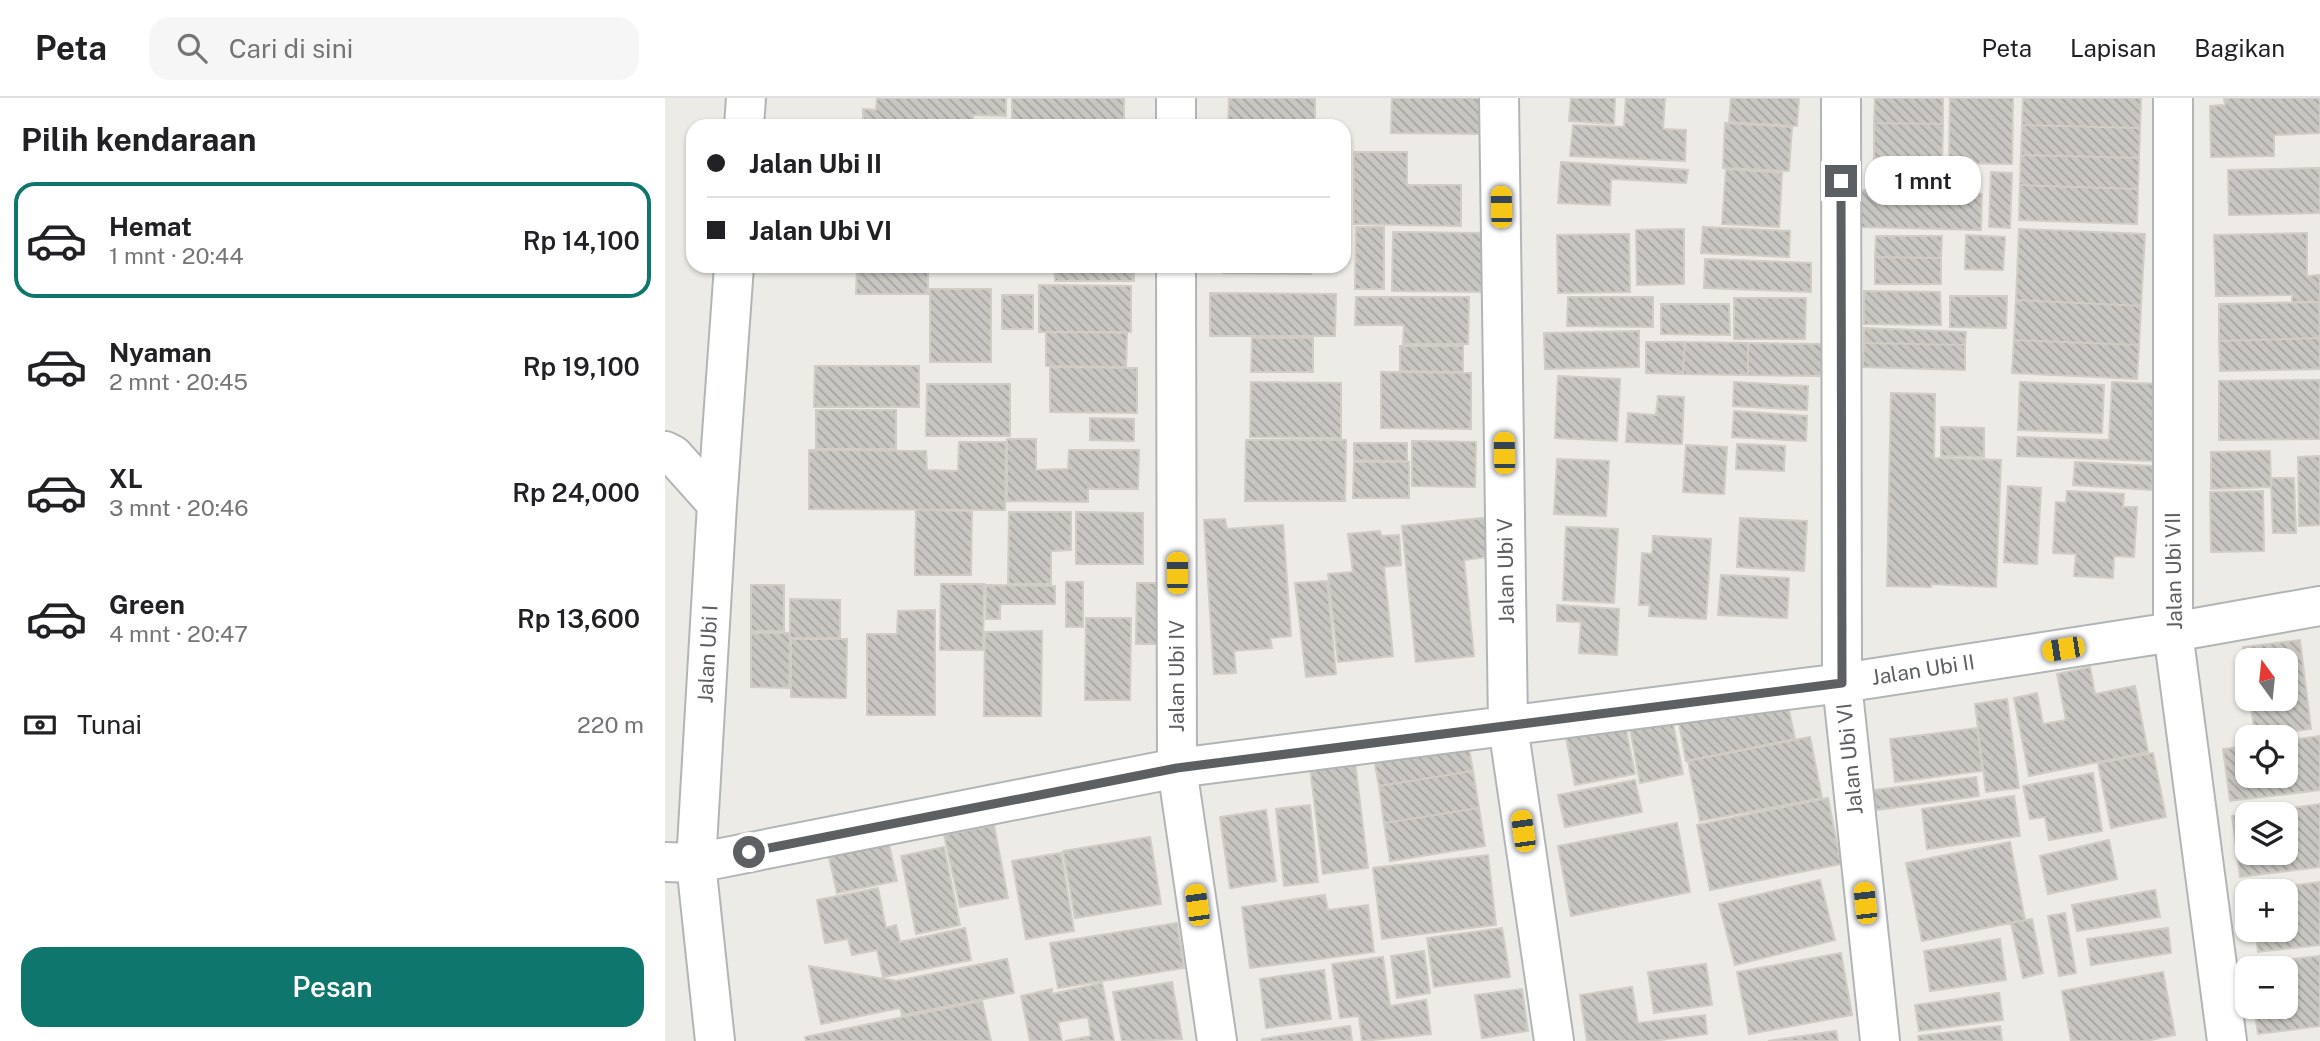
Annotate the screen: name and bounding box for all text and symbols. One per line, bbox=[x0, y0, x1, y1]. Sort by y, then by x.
search box bbox=[149, 17, 639, 80]
text: Peta bbox=[35, 29, 107, 67]
icon: search bbox=[173, 29, 211, 67]
text: Cari di sini bbox=[229, 33, 353, 64]
text: Peta bbox=[1981, 34, 2032, 62]
text: Lapisan bbox=[2070, 34, 2156, 62]
text: Bagikan bbox=[2194, 34, 2285, 62]
text: Pilih kendaraan bbox=[21, 121, 256, 158]
text: Jalan Ubi II bbox=[749, 148, 882, 179]
callout: 1 mnt bbox=[1865, 156, 1981, 206]
route end bbox=[1825, 165, 1857, 197]
text: 1 mnt bbox=[1894, 167, 1952, 194]
car bbox=[1491, 186, 1512, 228]
icon: car bbox=[25, 209, 88, 272]
text: Hemat bbox=[109, 211, 192, 242]
text: Jalan Ubi VI bbox=[749, 215, 892, 246]
text: Rp 14,100 bbox=[523, 225, 640, 256]
text: 1 mnt · 20:44 bbox=[109, 242, 244, 269]
icon: car bbox=[25, 335, 88, 398]
text: Nyaman bbox=[109, 337, 212, 368]
text: Rp 19,100 bbox=[523, 351, 640, 382]
text: 2 mnt · 20:45 bbox=[109, 368, 248, 395]
car bbox=[1494, 432, 1515, 474]
icon: car bbox=[25, 461, 88, 524]
text: XL bbox=[109, 463, 143, 494]
text: Rp 24,000 bbox=[512, 477, 640, 508]
text: 3 mnt · 20:46 bbox=[109, 494, 249, 521]
street label: Jalan Ubi VII bbox=[2160, 512, 2187, 630]
street label: Jalan Ubi V bbox=[1492, 518, 1519, 624]
car bbox=[1167, 552, 1188, 594]
icon: car bbox=[25, 587, 88, 650]
text: Green bbox=[109, 589, 185, 620]
text: Rp 13,600 bbox=[517, 603, 640, 634]
street label: Jalan Ubi I bbox=[692, 604, 723, 704]
text: 4 mnt · 20:47 bbox=[109, 620, 248, 647]
street label: Jalan Ubi IV bbox=[1164, 620, 1189, 732]
car bbox=[2041, 635, 2086, 663]
north arrow bbox=[2235, 648, 2298, 710]
map controls bbox=[2235, 648, 2298, 1019]
street label: Jalan Ubi II bbox=[1869, 649, 1976, 690]
street label: Jalan Ubi VI bbox=[1831, 702, 1868, 816]
icon: cash bbox=[21, 706, 59, 744]
text: Tunai bbox=[77, 709, 142, 740]
text: 220 m bbox=[577, 711, 644, 738]
button: locate bbox=[2235, 725, 2298, 788]
button: layers bbox=[2235, 802, 2298, 865]
car bbox=[1510, 809, 1537, 853]
route start bbox=[733, 836, 765, 868]
button: + bbox=[2235, 879, 2298, 942]
car bbox=[1853, 881, 1878, 925]
car bbox=[1184, 883, 1211, 927]
button: Pesan bbox=[21, 947, 644, 1027]
button: − bbox=[2235, 956, 2298, 1019]

